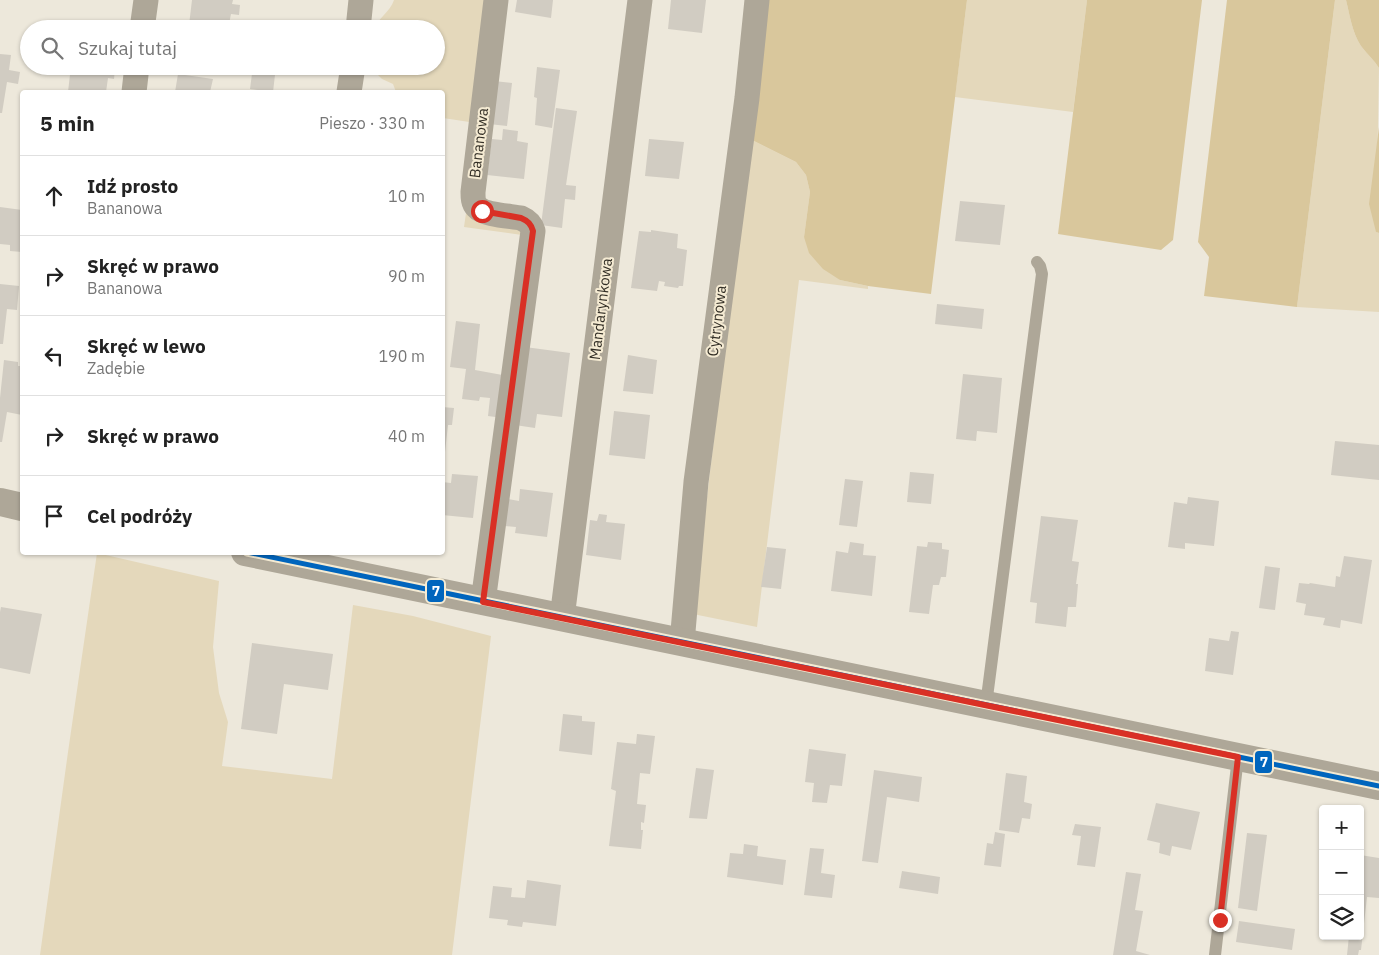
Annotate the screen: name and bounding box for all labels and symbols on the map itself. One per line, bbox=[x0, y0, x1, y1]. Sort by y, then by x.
street label: Bananowa bbox=[465, 107, 492, 179]
route start bbox=[471, 200, 494, 223]
street label: Mandarynkowa bbox=[585, 257, 616, 361]
street label: Cytrynowa bbox=[703, 284, 730, 358]
line badge: 7 bbox=[426, 579, 445, 603]
text: 7 bbox=[432, 582, 440, 600]
line badge: 7 bbox=[1254, 750, 1273, 774]
text: 7 bbox=[1260, 753, 1268, 771]
route end bbox=[1209, 909, 1232, 932]

